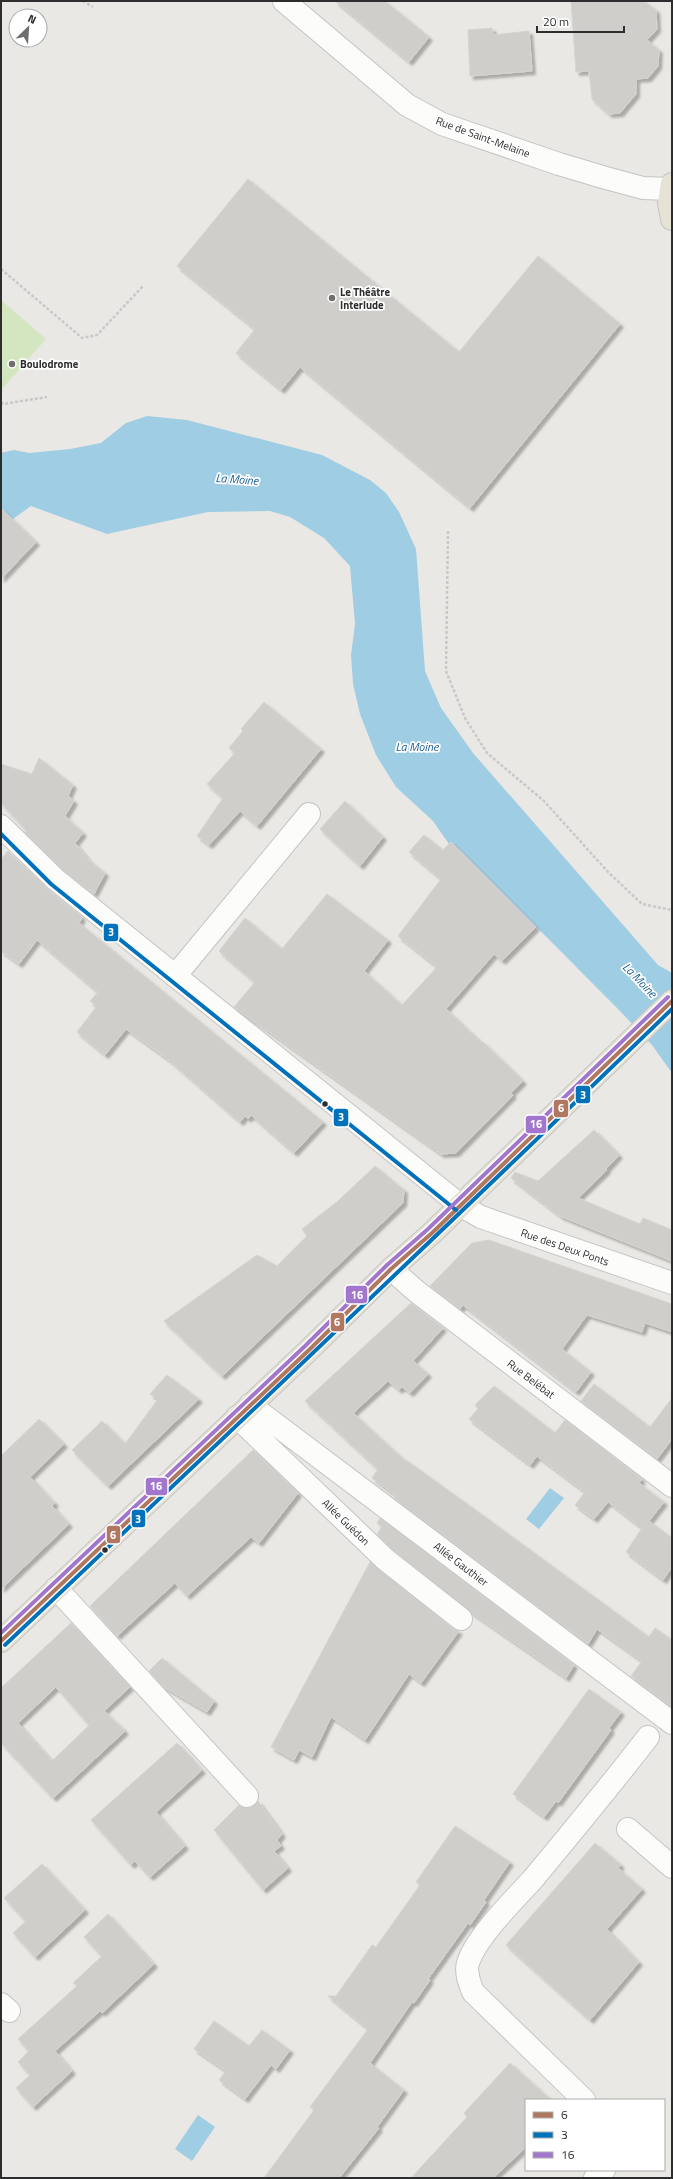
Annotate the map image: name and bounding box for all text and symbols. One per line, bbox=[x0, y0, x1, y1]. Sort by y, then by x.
north arrow bbox=[8, 8, 48, 48]
scale bar bbox=[537, 8, 624, 34]
text: N bbox=[25, 10, 39, 28]
text: 20 m bbox=[543, 12, 569, 31]
street label: Rue de Saint-Melaine bbox=[434, 113, 533, 162]
place label: Le Théâtre Interlude bbox=[340, 284, 390, 313]
marker: Le Théâtre Interlude bbox=[327, 293, 337, 303]
place label: Boulodrome bbox=[20, 356, 79, 372]
marker: Boulodrome bbox=[7, 359, 17, 369]
water label: La Moine bbox=[215, 468, 261, 490]
water label: La Moine bbox=[396, 737, 440, 756]
line badge: 3 bbox=[103, 923, 119, 942]
text: 3 bbox=[108, 924, 114, 940]
water label: La Moine bbox=[618, 958, 663, 1003]
line badge: 3 bbox=[575, 1085, 591, 1104]
text: 3 bbox=[580, 1087, 586, 1103]
unlabelled marker bbox=[320, 1099, 330, 1109]
line badge: 6 bbox=[553, 1099, 569, 1118]
text: 6 bbox=[558, 1100, 564, 1116]
line badge: 3 bbox=[333, 1108, 349, 1127]
text: 3 bbox=[338, 1109, 344, 1125]
line badge: 16 bbox=[525, 1115, 547, 1134]
text: 16 bbox=[530, 1116, 542, 1132]
street label: Rue des Deux Ponts bbox=[519, 1224, 611, 1270]
line badge: 16 bbox=[345, 1285, 368, 1304]
text: 16 bbox=[351, 1287, 363, 1303]
line badge: 6 bbox=[330, 1312, 345, 1332]
text: 6 bbox=[334, 1314, 340, 1330]
street label: Rue Belébat bbox=[504, 1356, 558, 1402]
line badge: 16 bbox=[145, 1477, 168, 1496]
text: 16 bbox=[150, 1478, 162, 1494]
street label: Allée Guédon bbox=[319, 1495, 374, 1549]
line badge: 3 bbox=[131, 1509, 146, 1528]
text: 3 bbox=[135, 1511, 141, 1527]
line badge: 6 bbox=[106, 1525, 121, 1544]
text: 6 bbox=[110, 1527, 116, 1543]
street label: Allée Gauthier bbox=[430, 1538, 492, 1590]
unlabelled marker bbox=[100, 1545, 110, 1555]
legend bbox=[525, 2099, 665, 2171]
text: 6 bbox=[561, 2105, 568, 2124]
text: 3 bbox=[561, 2125, 568, 2144]
text: 16 bbox=[561, 2145, 575, 2164]

